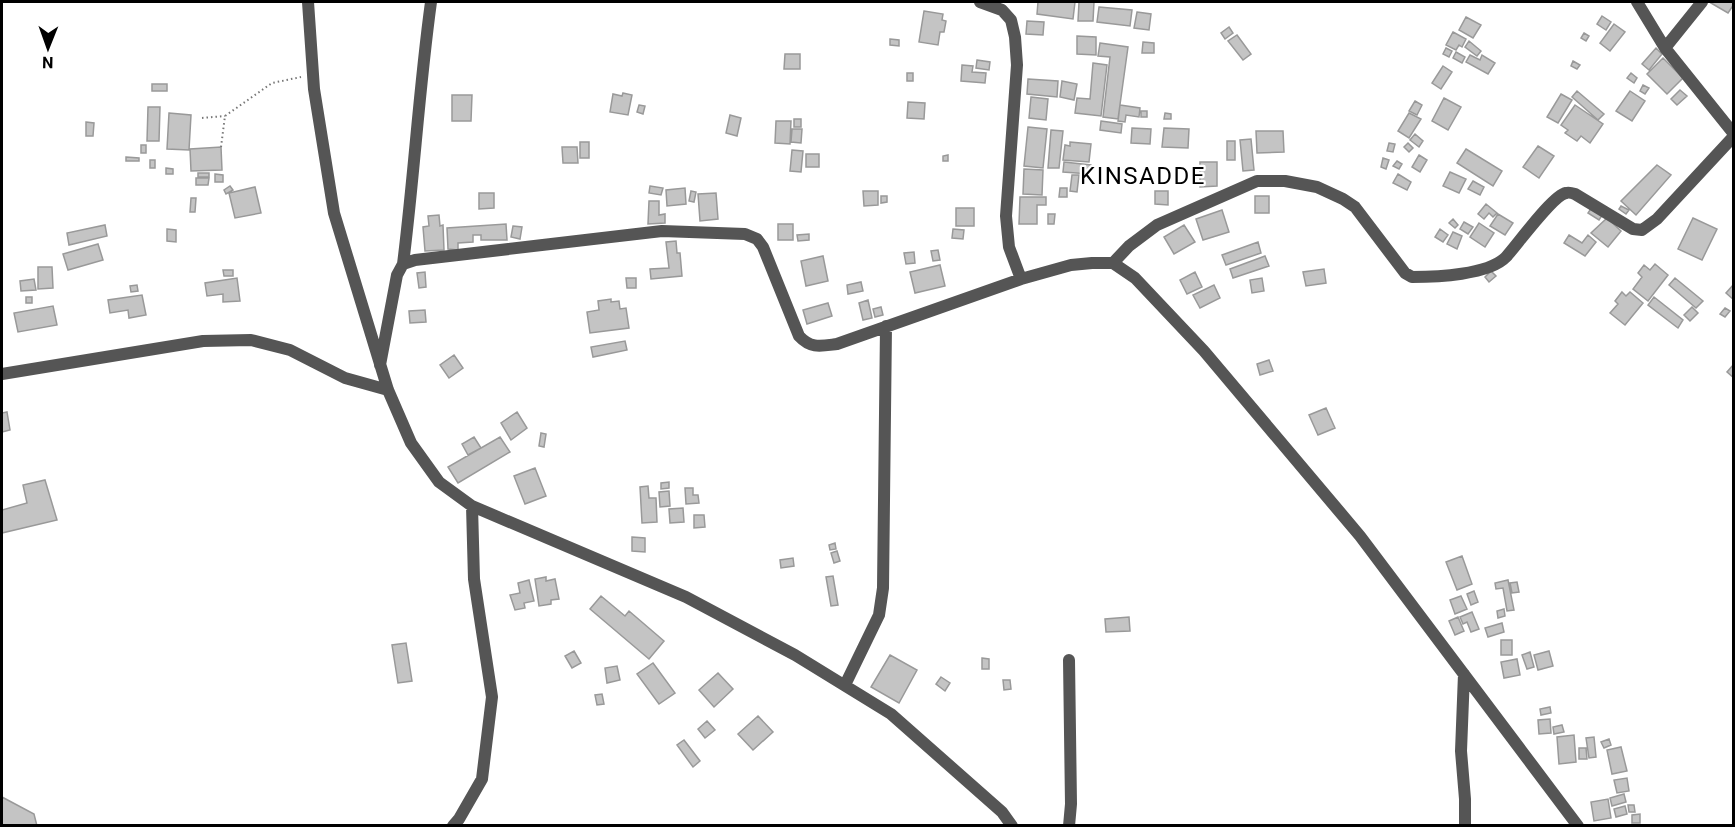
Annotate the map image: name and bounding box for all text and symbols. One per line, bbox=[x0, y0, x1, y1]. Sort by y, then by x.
north arrow bbox=[18, 18, 78, 78]
text: N bbox=[42, 53, 54, 72]
district label: KINSADDE bbox=[1080, 162, 1206, 190]

